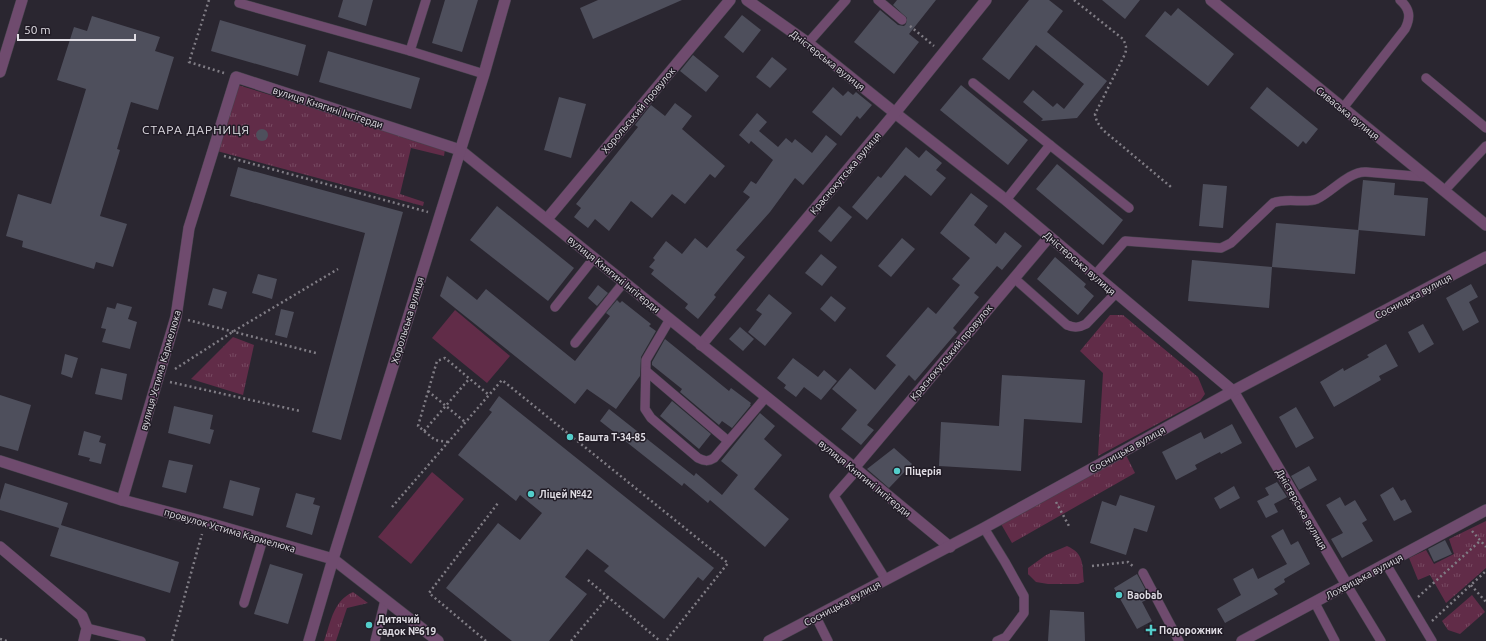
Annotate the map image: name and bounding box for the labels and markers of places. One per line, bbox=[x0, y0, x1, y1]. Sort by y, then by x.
marker: Башта Т-34-85 bbox=[565, 432, 575, 442]
place label: Башта Т-34-85 bbox=[578, 432, 646, 443]
marker: Піцерія bbox=[892, 466, 902, 476]
place label: Піцерія bbox=[905, 466, 941, 477]
marker: Ліцей №42 bbox=[526, 489, 536, 499]
place label: Ліцей №42 bbox=[539, 489, 593, 500]
marker: Baobab bbox=[1114, 590, 1124, 600]
place label: Baobab bbox=[1127, 590, 1163, 601]
place label: Дитячий садок №619 bbox=[377, 614, 436, 637]
marker: Дитячий садок №619 bbox=[364, 620, 374, 630]
marker: Подорожник bbox=[1146, 625, 1156, 635]
place label: Подорожник bbox=[1159, 625, 1223, 636]

